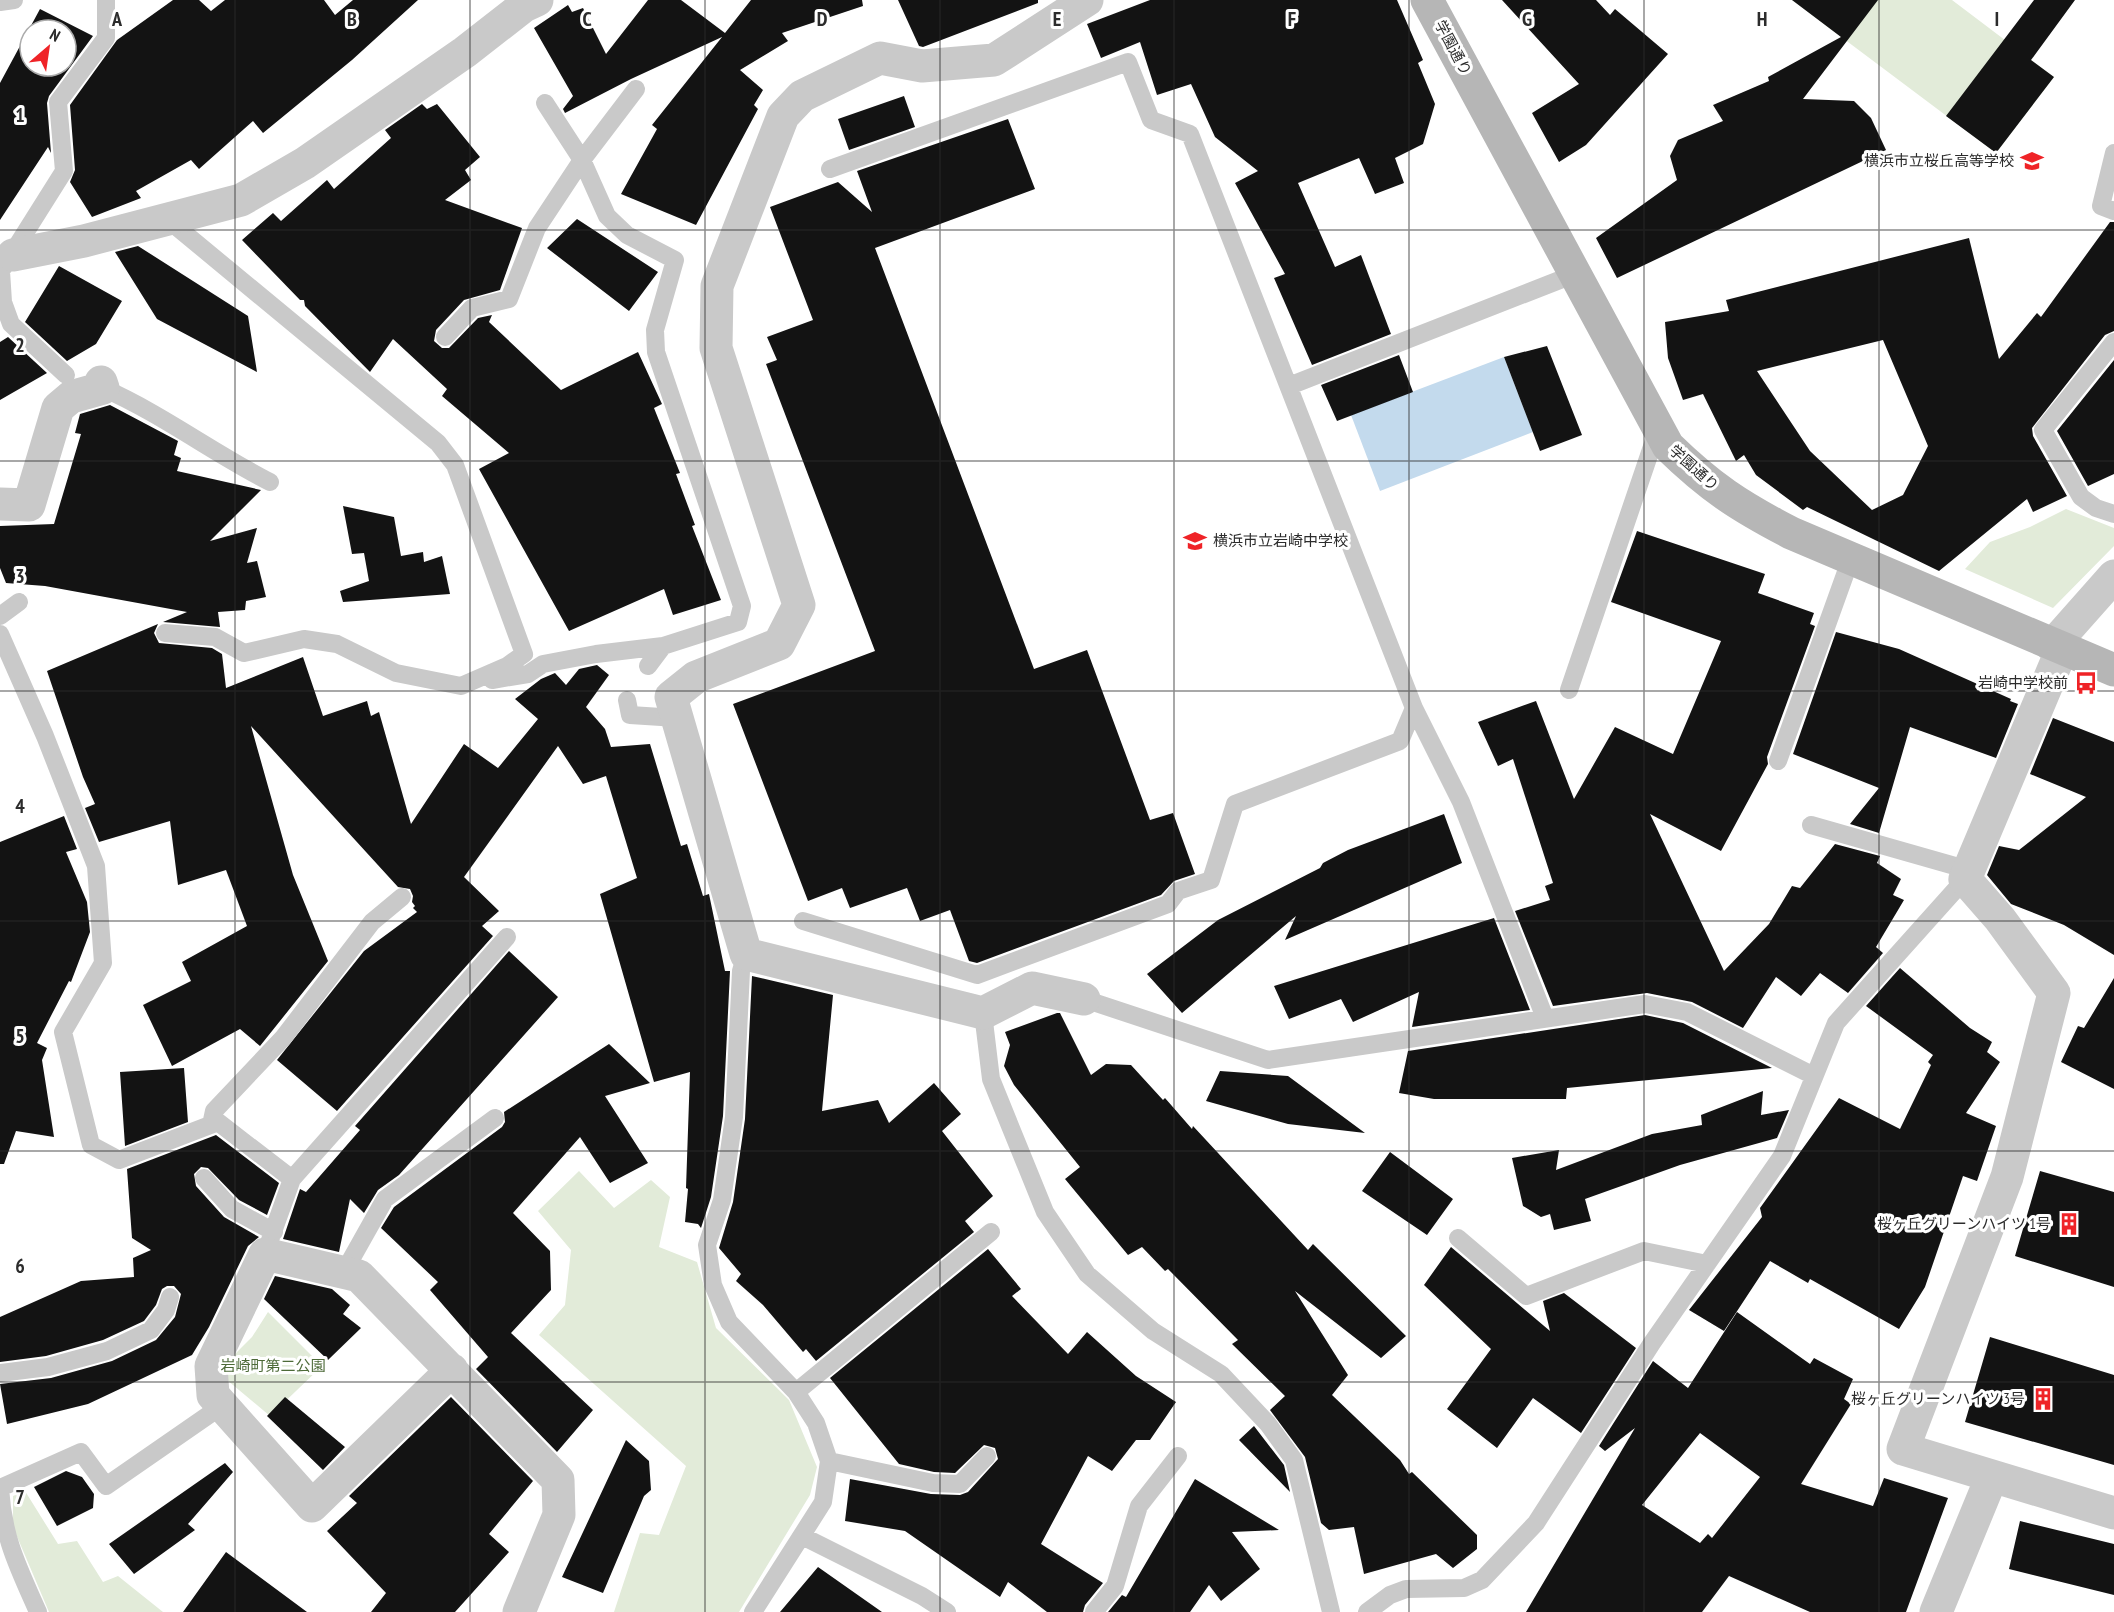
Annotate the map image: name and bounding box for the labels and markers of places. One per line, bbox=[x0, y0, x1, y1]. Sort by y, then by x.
school or university icon: 横浜市立桜丘高等学校 bbox=[2019, 148, 2045, 174]
place label: 横浜市立桜丘高等学校 bbox=[1864, 151, 2014, 170]
school or university icon: 横浜市立岩崎中学校 bbox=[1182, 528, 1208, 554]
place label: 横浜市立岩崎中学校 bbox=[1213, 531, 1348, 550]
bus stop icon: 岩崎中学校前 bbox=[2073, 670, 2099, 696]
place label: 岩崎中学校前 bbox=[1978, 673, 2068, 692]
building icon: 桜ヶ丘グリーンハイツ 1号 bbox=[2056, 1211, 2082, 1237]
place label: 桜ヶ丘グリーンハイツ 1号 bbox=[1877, 1214, 2051, 1233]
building icon: 桜ヶ丘グリーンハイツ 3号 bbox=[2030, 1386, 2056, 1412]
place label: 桜ヶ丘グリーンハイツ 3号 bbox=[1851, 1389, 2025, 1408]

